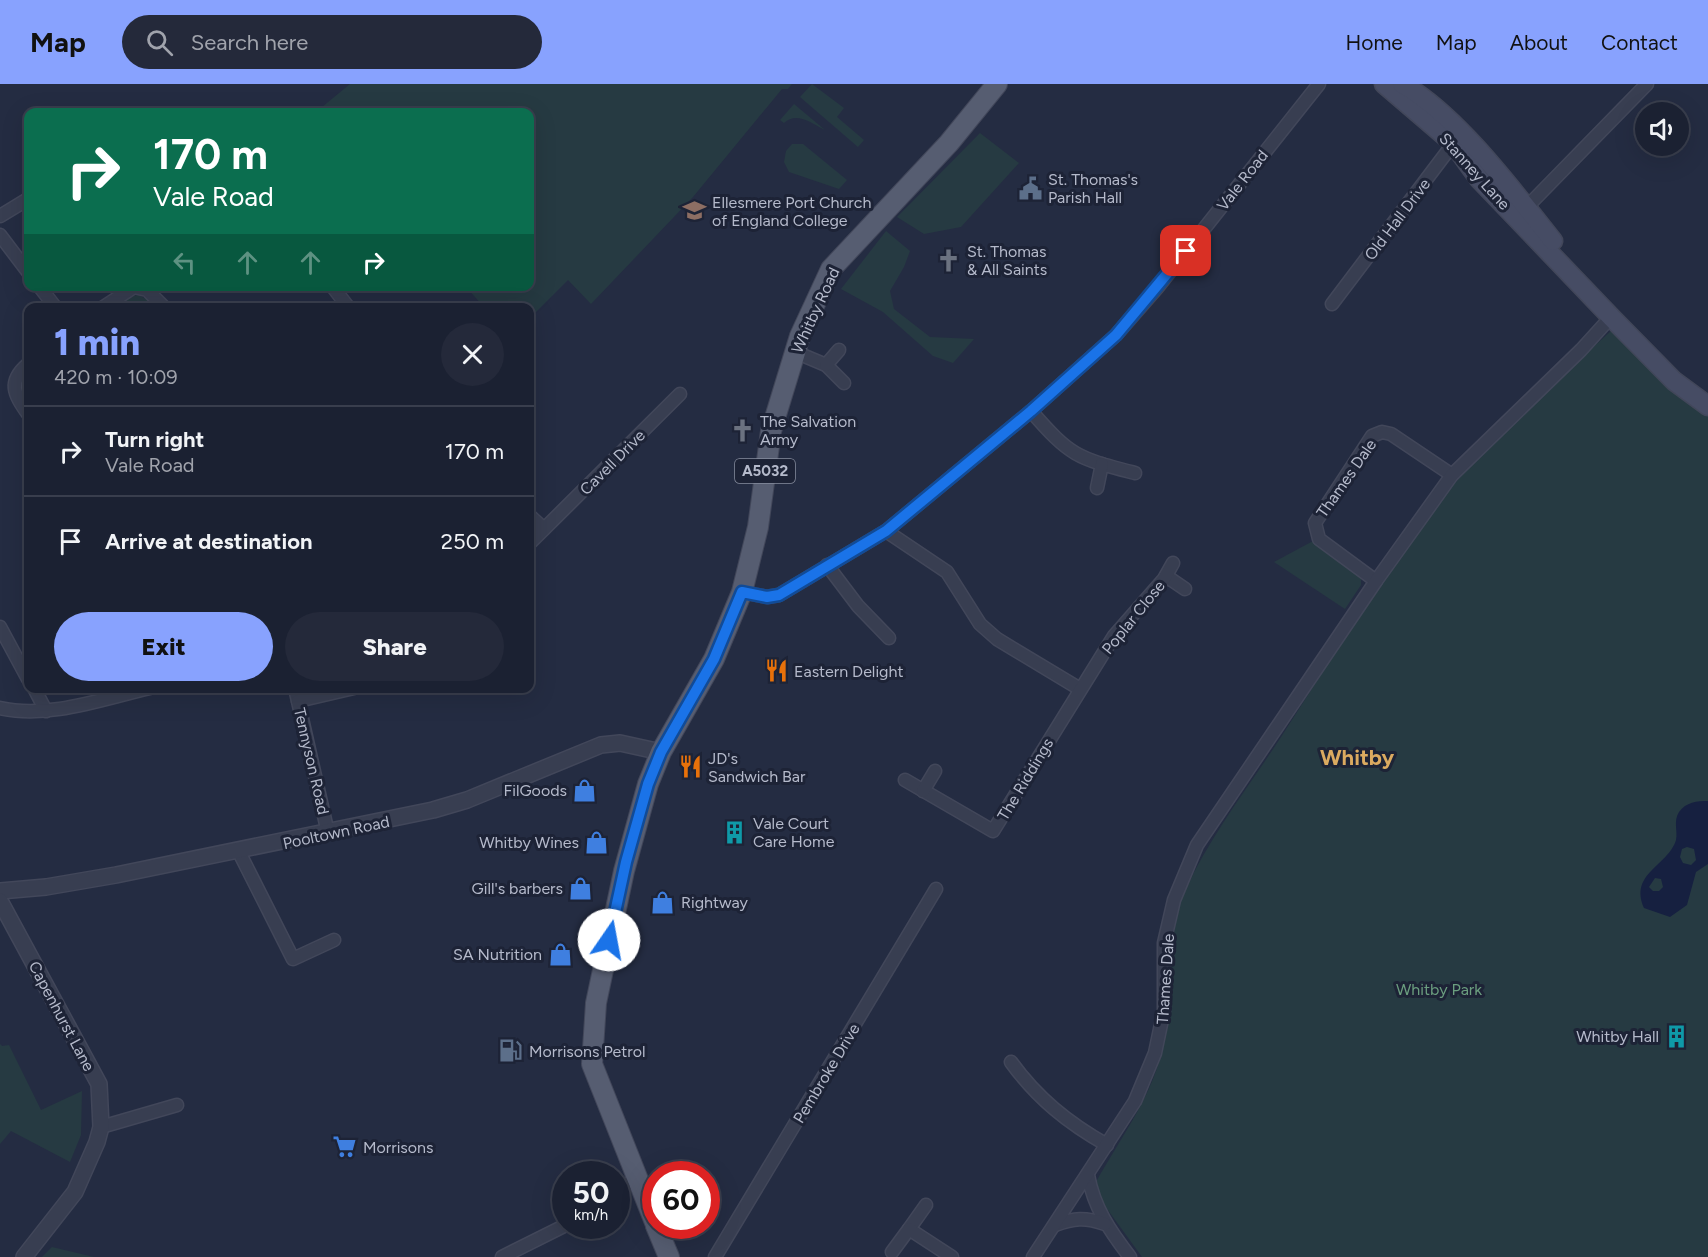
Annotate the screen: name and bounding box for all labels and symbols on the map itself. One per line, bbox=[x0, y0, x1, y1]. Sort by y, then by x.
street label: Stanney Lane bbox=[1435, 129, 1514, 214]
street label: Vale Road bbox=[1213, 146, 1272, 214]
place label: St. Thomas's Parish Hall bbox=[1048, 170, 1138, 207]
street label: Old Hall Drive bbox=[1360, 174, 1434, 264]
public building icon: St. Thomas's Parish Hall bbox=[1017, 175, 1043, 201]
place label: Ellesmere Port Church of England College bbox=[712, 193, 871, 230]
school or university icon: Ellesmere Port Church of England College bbox=[681, 198, 707, 224]
pin bbox=[1160, 225, 1211, 276]
place label: St. Thomas & All Saints bbox=[967, 242, 1047, 279]
church icon: St. Thomas & All Saints bbox=[936, 247, 962, 273]
street label: Whitby Road bbox=[787, 264, 844, 356]
place label: The Salvation Army bbox=[760, 412, 856, 449]
church icon: The Salvation Army bbox=[729, 417, 755, 443]
street label: Cavell Drive bbox=[576, 426, 649, 499]
street label: Thames Dale bbox=[1312, 435, 1380, 521]
road number: A5032 bbox=[735, 459, 795, 483]
street label: Poplar Close bbox=[1098, 576, 1169, 658]
restaurant icon: Eastern Delight bbox=[763, 658, 789, 684]
place label: Eastern Delight bbox=[794, 662, 903, 681]
street label: Tennyson Road bbox=[290, 706, 333, 816]
street label: The Riddings bbox=[993, 735, 1057, 824]
district label: Whitby bbox=[1320, 744, 1394, 771]
place label: JD's Sandwich Bar bbox=[708, 749, 806, 786]
restaurant icon: JD's Sandwich Bar bbox=[677, 754, 703, 780]
shop icon: FilGoods bbox=[572, 777, 598, 803]
place label: FilGoods bbox=[504, 781, 567, 800]
street label: Pooltown Road bbox=[281, 812, 391, 853]
place label: Vale Court Care Home bbox=[753, 814, 835, 851]
building icon: Vale Court Care Home bbox=[722, 819, 748, 845]
shop icon: Whitby Wines bbox=[584, 829, 610, 855]
place label: Whitby Wines bbox=[479, 833, 579, 852]
shop icon: Gill's barbers bbox=[568, 875, 594, 901]
place label: Gill's barbers bbox=[472, 879, 563, 898]
shop icon: Rightway bbox=[650, 889, 676, 915]
place label: Rightway bbox=[681, 893, 748, 912]
position arrow bbox=[577, 908, 641, 972]
street label: Thames Dale bbox=[1153, 933, 1178, 1025]
shop icon: SA Nutrition bbox=[547, 941, 573, 967]
place label: SA Nutrition bbox=[453, 945, 542, 964]
street label: Capenhurst Lane bbox=[25, 958, 99, 1075]
park label: Whitby Park bbox=[1396, 980, 1482, 999]
street label: Pembroke Drive bbox=[789, 1020, 864, 1126]
building icon: Whitby Hall bbox=[1664, 1023, 1690, 1049]
place label: Whitby Hall bbox=[1576, 1027, 1659, 1046]
fuel station icon: Morrisons Petrol bbox=[498, 1038, 524, 1064]
place label: Morrisons Petrol bbox=[529, 1042, 646, 1061]
supermarket icon: Morrisons bbox=[332, 1134, 358, 1160]
place label: Morrisons bbox=[363, 1138, 433, 1157]
speed limit sign: 60 bbox=[642, 1161, 720, 1239]

